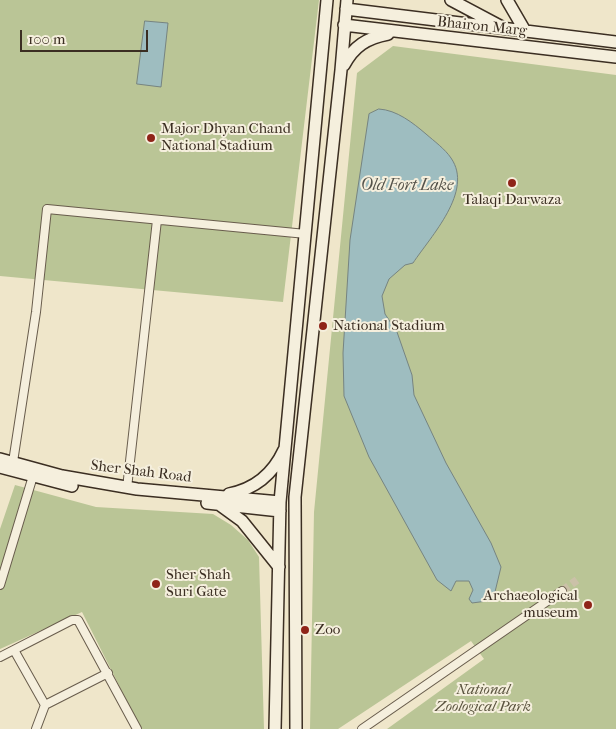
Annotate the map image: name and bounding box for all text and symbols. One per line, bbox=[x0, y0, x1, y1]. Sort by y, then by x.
street label: Bhairon Marg bbox=[436, 13, 528, 41]
scale bar bbox=[22, 20, 150, 52]
text: 100 m bbox=[28, 30, 66, 48]
place label: Major Dhyan Chand National Stadium bbox=[161, 120, 291, 155]
marker: Major Dhyan Chand National Stadium bbox=[145, 132, 157, 144]
water label: Old Fort Lake bbox=[361, 176, 453, 196]
marker: Talaqi Darwaza bbox=[506, 177, 518, 189]
place label: Talaqi Darwaza bbox=[463, 191, 561, 209]
place label: National Stadium bbox=[333, 317, 445, 335]
marker: National Stadium bbox=[317, 320, 329, 332]
street label: Sher Shah Road bbox=[90, 457, 192, 487]
place label: Sher Shah Suri Gate bbox=[166, 566, 231, 601]
marker: Sher Shah Suri Gate bbox=[150, 578, 162, 590]
place label: Archaeological museum bbox=[483, 587, 578, 622]
marker: Archaeological museum bbox=[582, 599, 594, 611]
place label: Zoo bbox=[315, 621, 340, 639]
marker: Zoo bbox=[299, 624, 311, 636]
park label: National Zoological Park bbox=[435, 681, 531, 716]

